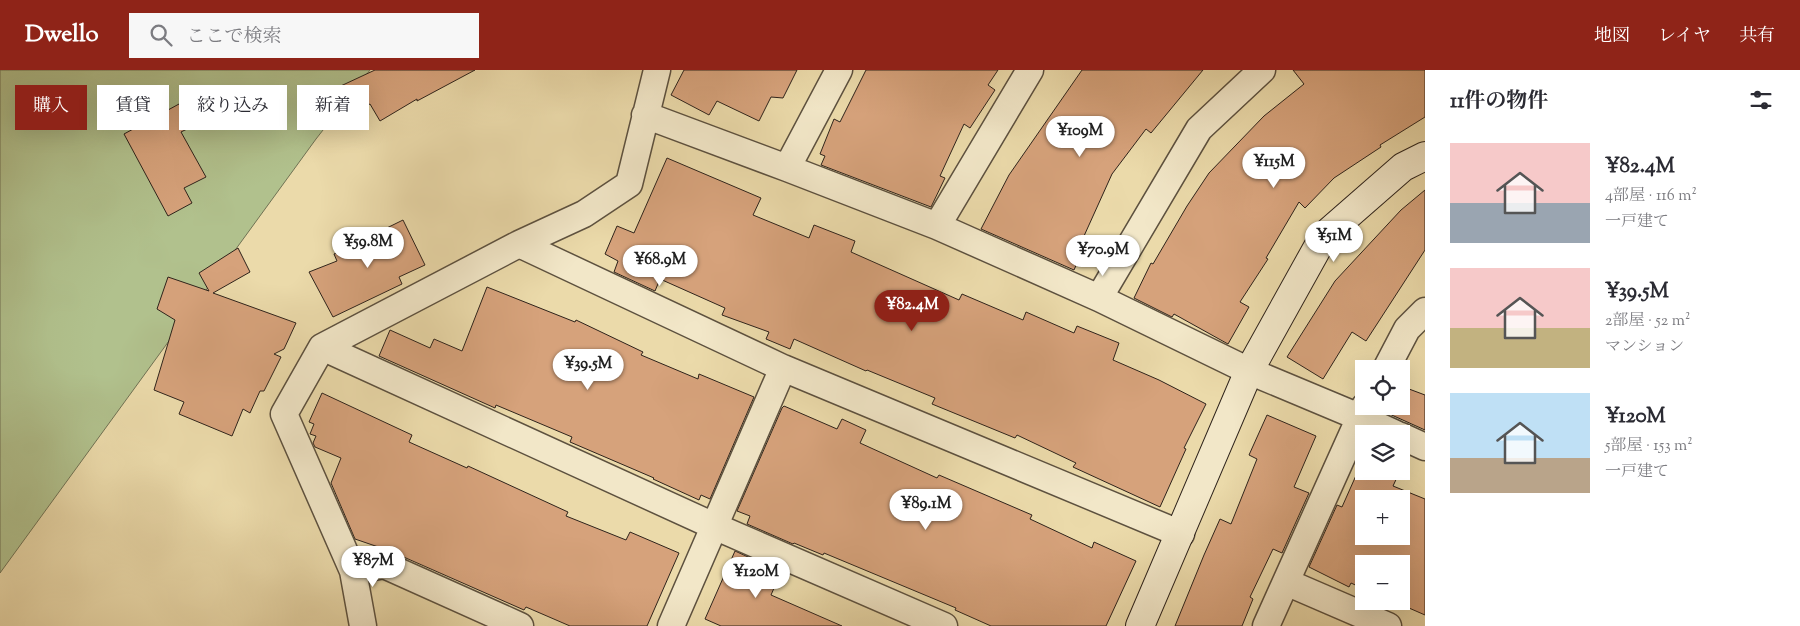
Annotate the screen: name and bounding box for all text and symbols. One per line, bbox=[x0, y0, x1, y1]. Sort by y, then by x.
search box bbox=[129, 13, 479, 58]
text: Dwello bbox=[25, 18, 99, 52]
icon: search bbox=[147, 21, 175, 49]
text: ここで検索 bbox=[187, 24, 282, 51]
text: 地図 bbox=[1594, 24, 1630, 50]
text: レイヤ bbox=[1658, 24, 1711, 50]
text: 共有 bbox=[1739, 24, 1775, 50]
chip: 購入 bbox=[15, 85, 87, 130]
chip: 賃貸 bbox=[97, 85, 169, 130]
chip: 絞り込み bbox=[179, 85, 287, 130]
chip: 新着 bbox=[297, 85, 369, 130]
icon: filters bbox=[1747, 86, 1775, 114]
text: 11件の物件 bbox=[1450, 87, 1548, 117]
pin: ¥109M bbox=[1045, 116, 1115, 158]
text: ¥109M bbox=[1057, 120, 1103, 143]
pin: ¥115M bbox=[1239, 146, 1309, 189]
text: ¥115M bbox=[1253, 151, 1295, 174]
text: ¥82.4M bbox=[1605, 152, 1675, 182]
icon: home bbox=[1490, 163, 1550, 223]
text: 4部屋 · 116 m² bbox=[1605, 185, 1697, 208]
text: 一戸建て bbox=[1605, 211, 1669, 234]
pin: ¥51M bbox=[1304, 220, 1364, 263]
text: ¥51M bbox=[1316, 225, 1352, 248]
pin: ¥59.8M bbox=[327, 226, 409, 269]
text: ¥59.8M bbox=[343, 231, 393, 254]
pin: ¥70.9M bbox=[1062, 234, 1144, 277]
text: ¥70.9M bbox=[1077, 239, 1129, 262]
pin: ¥68.9M bbox=[619, 244, 701, 287]
text: ¥68.9M bbox=[634, 249, 686, 272]
text: ¥39.5M bbox=[1605, 277, 1669, 307]
icon: home bbox=[1490, 288, 1550, 348]
pin: ¥82.4M bbox=[871, 290, 953, 332]
text: ¥82.4M bbox=[885, 294, 939, 317]
text: 2部屋 · 52 m² bbox=[1605, 310, 1690, 333]
text: マンション bbox=[1605, 336, 1684, 359]
pin: ¥39.5M bbox=[547, 348, 629, 391]
text: ¥39.5M bbox=[564, 353, 612, 376]
map controls bbox=[1355, 360, 1410, 610]
button: locate bbox=[1355, 360, 1410, 415]
text: ¥120M bbox=[1605, 402, 1666, 432]
icon: home bbox=[1490, 413, 1550, 473]
button: layers bbox=[1355, 425, 1410, 480]
text: 5部屋 · 153 m² bbox=[1605, 435, 1693, 458]
text: 一戸建て bbox=[1605, 461, 1669, 484]
pin: ¥89.1M bbox=[885, 488, 967, 531]
button: + bbox=[1355, 490, 1410, 545]
text: ¥89.1M bbox=[900, 493, 952, 516]
pin: ¥87M bbox=[343, 546, 403, 588]
text: ¥87M bbox=[352, 550, 394, 573]
button: − bbox=[1355, 555, 1410, 610]
pin: ¥120M bbox=[721, 556, 791, 599]
text: ¥120M bbox=[733, 561, 779, 584]

